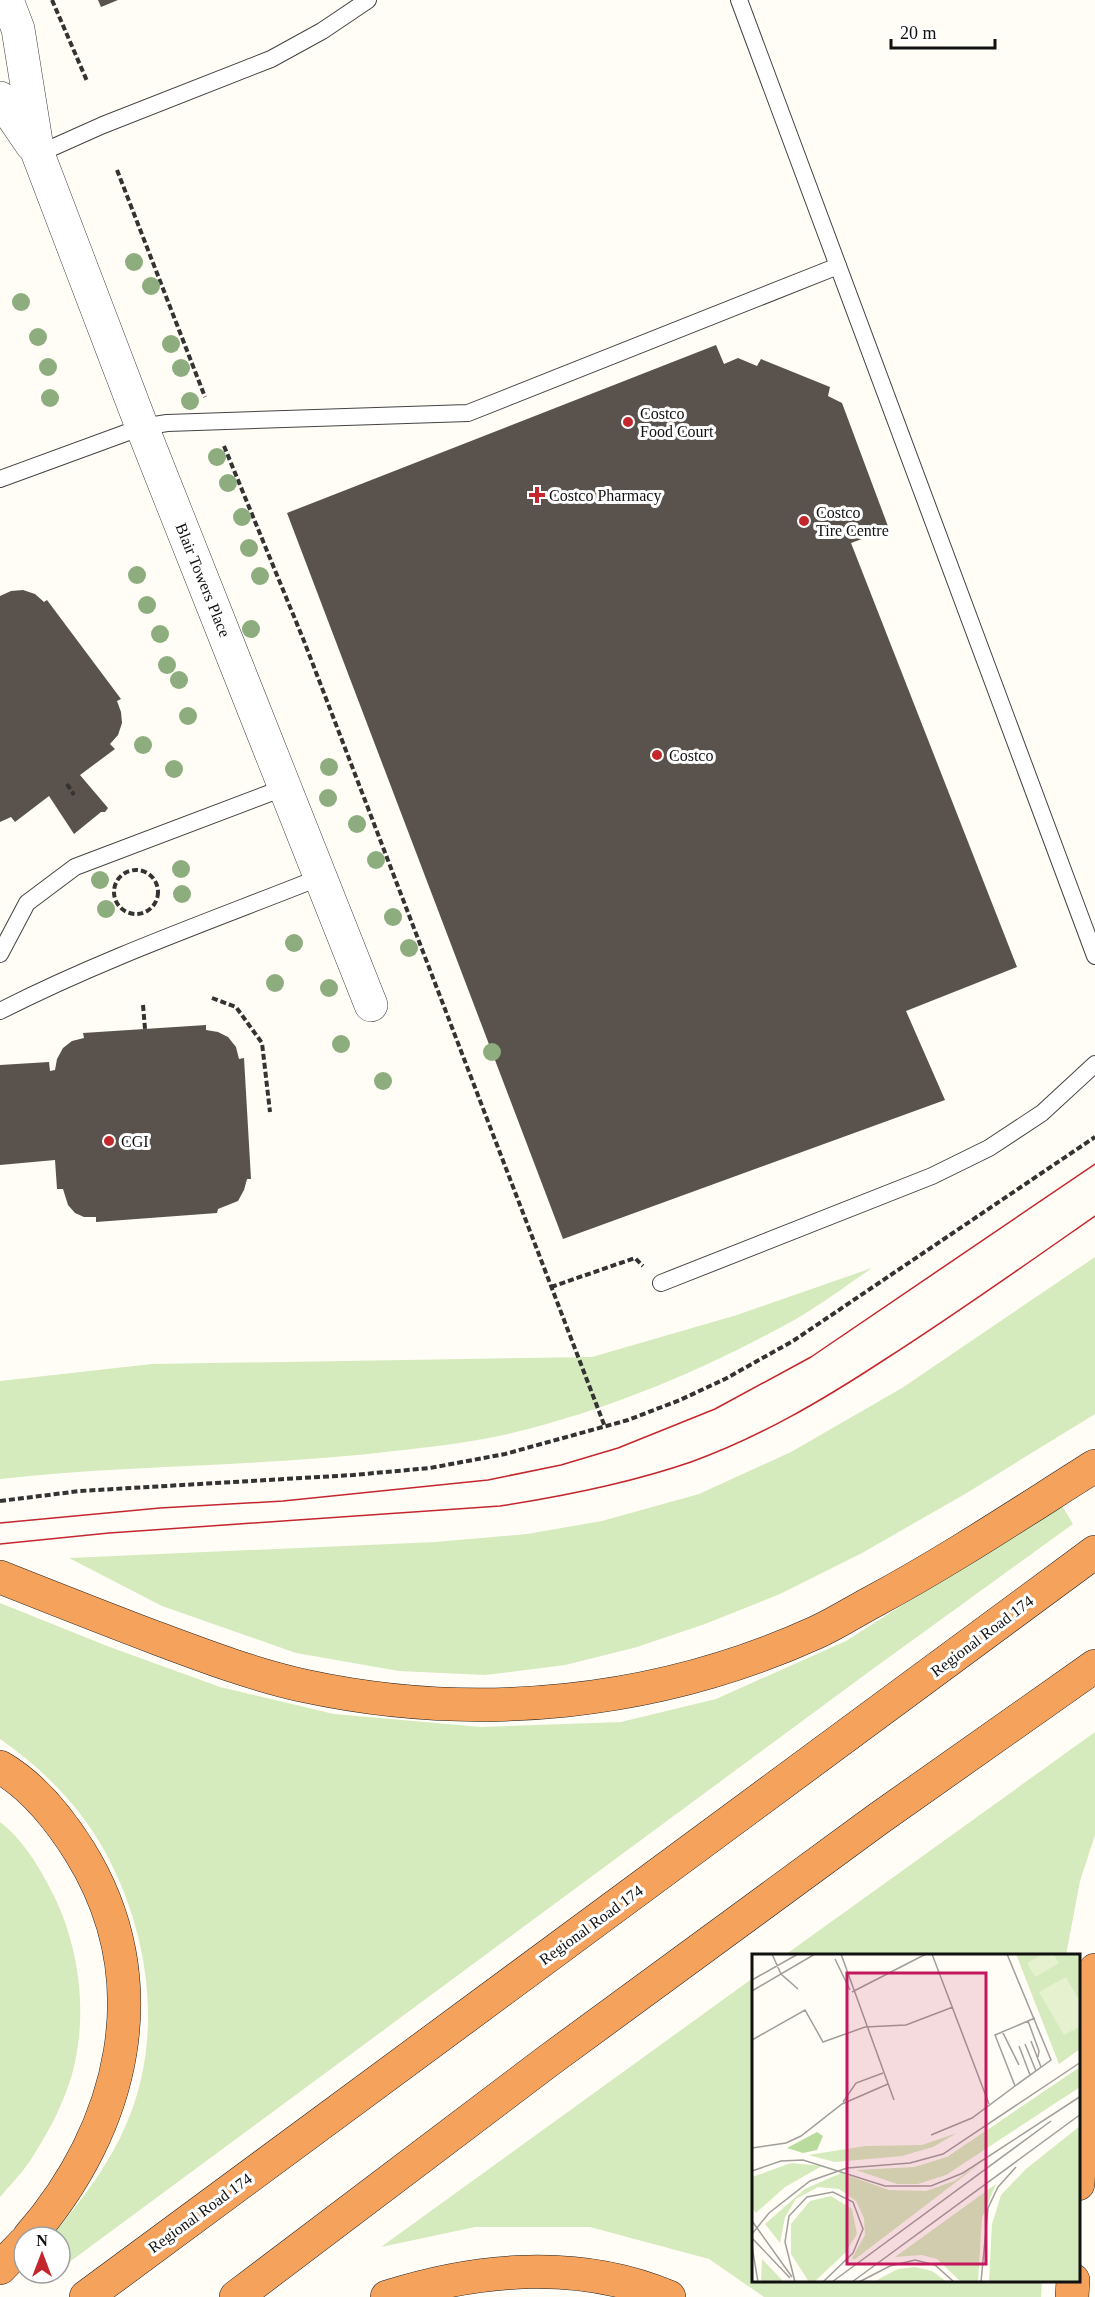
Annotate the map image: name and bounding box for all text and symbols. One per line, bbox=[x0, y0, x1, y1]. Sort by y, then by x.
scale bar bbox=[891, 12, 994, 50]
text: 20 m bbox=[900, 23, 937, 43]
place label: Costco Food Court bbox=[640, 405, 714, 440]
marker: Costco Food Court bbox=[621, 415, 635, 429]
place label: Costco Pharmacy bbox=[549, 487, 661, 505]
marker: Costco Pharmacy bbox=[530, 488, 544, 502]
place label: Costco Tire Centre bbox=[816, 504, 889, 539]
marker: Costco Tire Centre bbox=[797, 514, 811, 528]
street label: Blair Towers Place bbox=[172, 521, 234, 639]
place label: Costco bbox=[669, 747, 713, 764]
marker: Costco bbox=[650, 748, 664, 762]
place label: CGI bbox=[121, 1133, 149, 1150]
marker: CGI bbox=[102, 1134, 116, 1148]
street label: Regional Road 174 bbox=[928, 1592, 1037, 1681]
street label: Regional Road 174 bbox=[536, 1882, 647, 1969]
inset map bbox=[752, 1954, 1080, 2282]
street label: Regional Road 174 bbox=[145, 2170, 256, 2257]
north arrow bbox=[12, 2225, 72, 2285]
text: N bbox=[36, 2232, 48, 2249]

